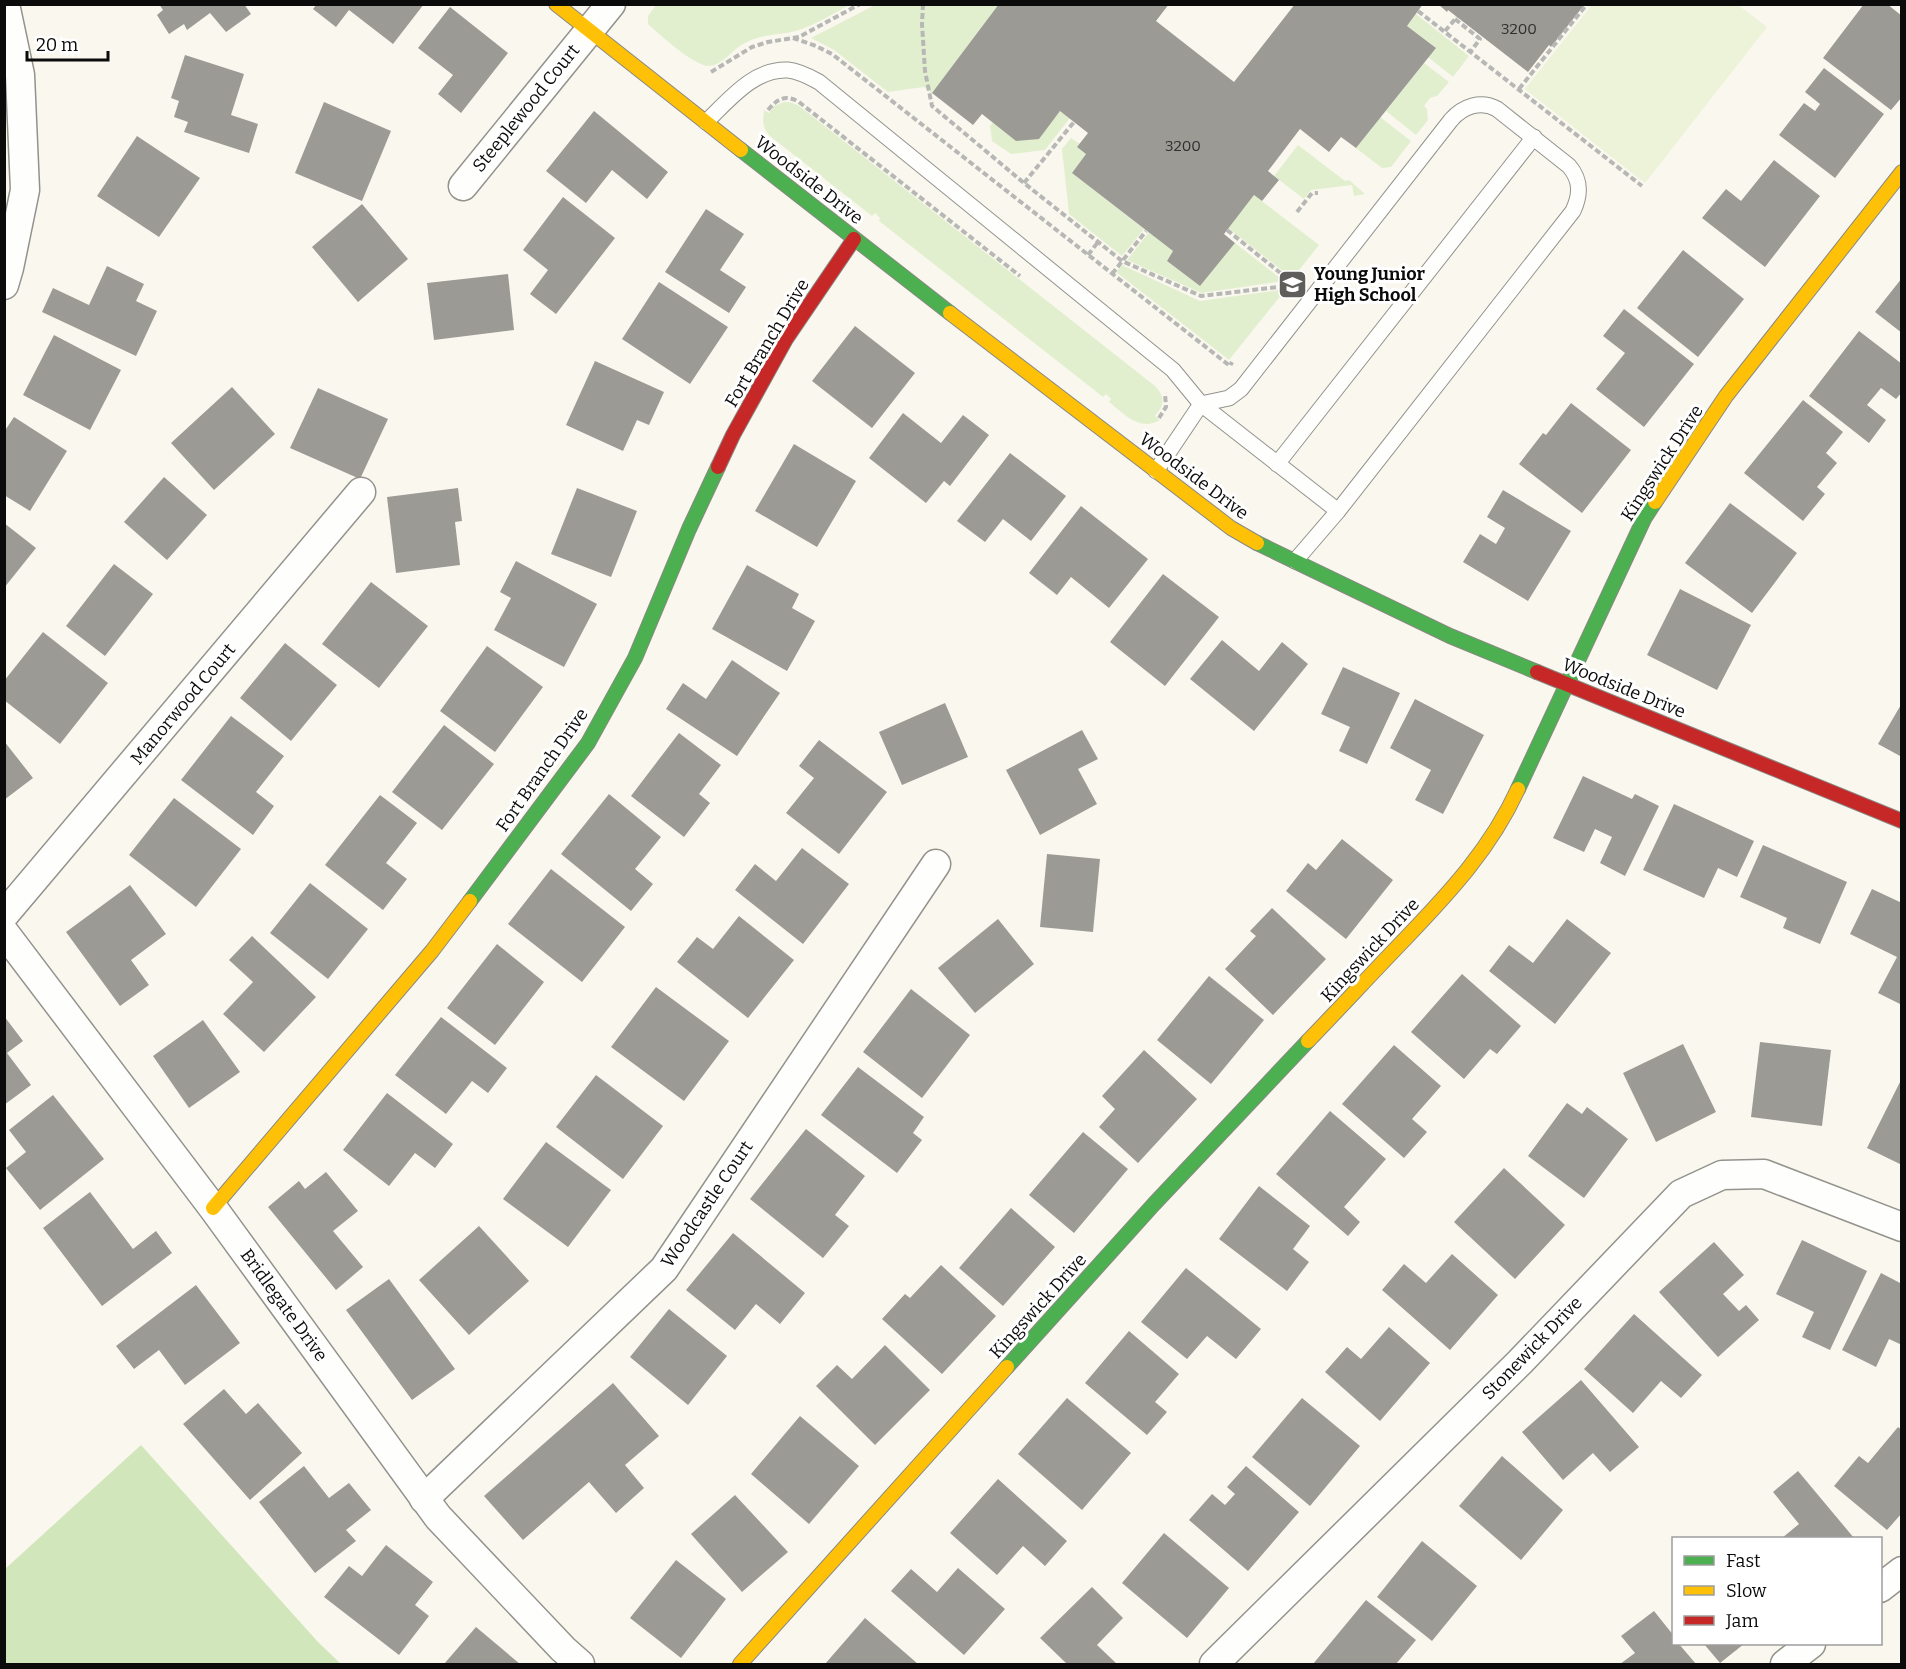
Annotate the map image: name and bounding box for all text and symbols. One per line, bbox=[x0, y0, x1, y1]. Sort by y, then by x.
house number: 3200 bbox=[1501, 20, 1537, 38]
scale bar bbox=[27, 24, 108, 62]
text: 20 m bbox=[36, 34, 78, 56]
street label: Steeplewood Court bbox=[468, 39, 585, 176]
street label: Woodside Drive bbox=[751, 131, 867, 229]
house number: 3200 bbox=[1165, 137, 1201, 155]
place label: Young Junior High School bbox=[1314, 263, 1426, 306]
school or university icon: Young Junior High School bbox=[1277, 268, 1309, 300]
street label: Fort Branch Drive bbox=[720, 275, 814, 411]
street label: Kingswick Drive bbox=[1616, 401, 1708, 525]
street label: Woodside Drive bbox=[1135, 428, 1253, 524]
street label: Manorwood Court bbox=[126, 639, 240, 769]
street label: Woodside Drive bbox=[1559, 653, 1689, 723]
street label: Fort Branch Drive bbox=[491, 704, 593, 836]
street label: Kingswick Drive bbox=[1316, 893, 1424, 1007]
street label: Woodcastle Court bbox=[657, 1136, 758, 1271]
street label: Bridlegate Drive bbox=[236, 1244, 332, 1366]
street label: Kingswick Drive bbox=[985, 1249, 1091, 1363]
street label: Stonewick Drive bbox=[1477, 1292, 1587, 1404]
legend bbox=[1672, 1537, 1882, 1645]
text: Fast bbox=[1726, 1550, 1761, 1572]
text: Slow bbox=[1726, 1580, 1767, 1602]
text: Jam bbox=[1725, 1610, 1759, 1632]

